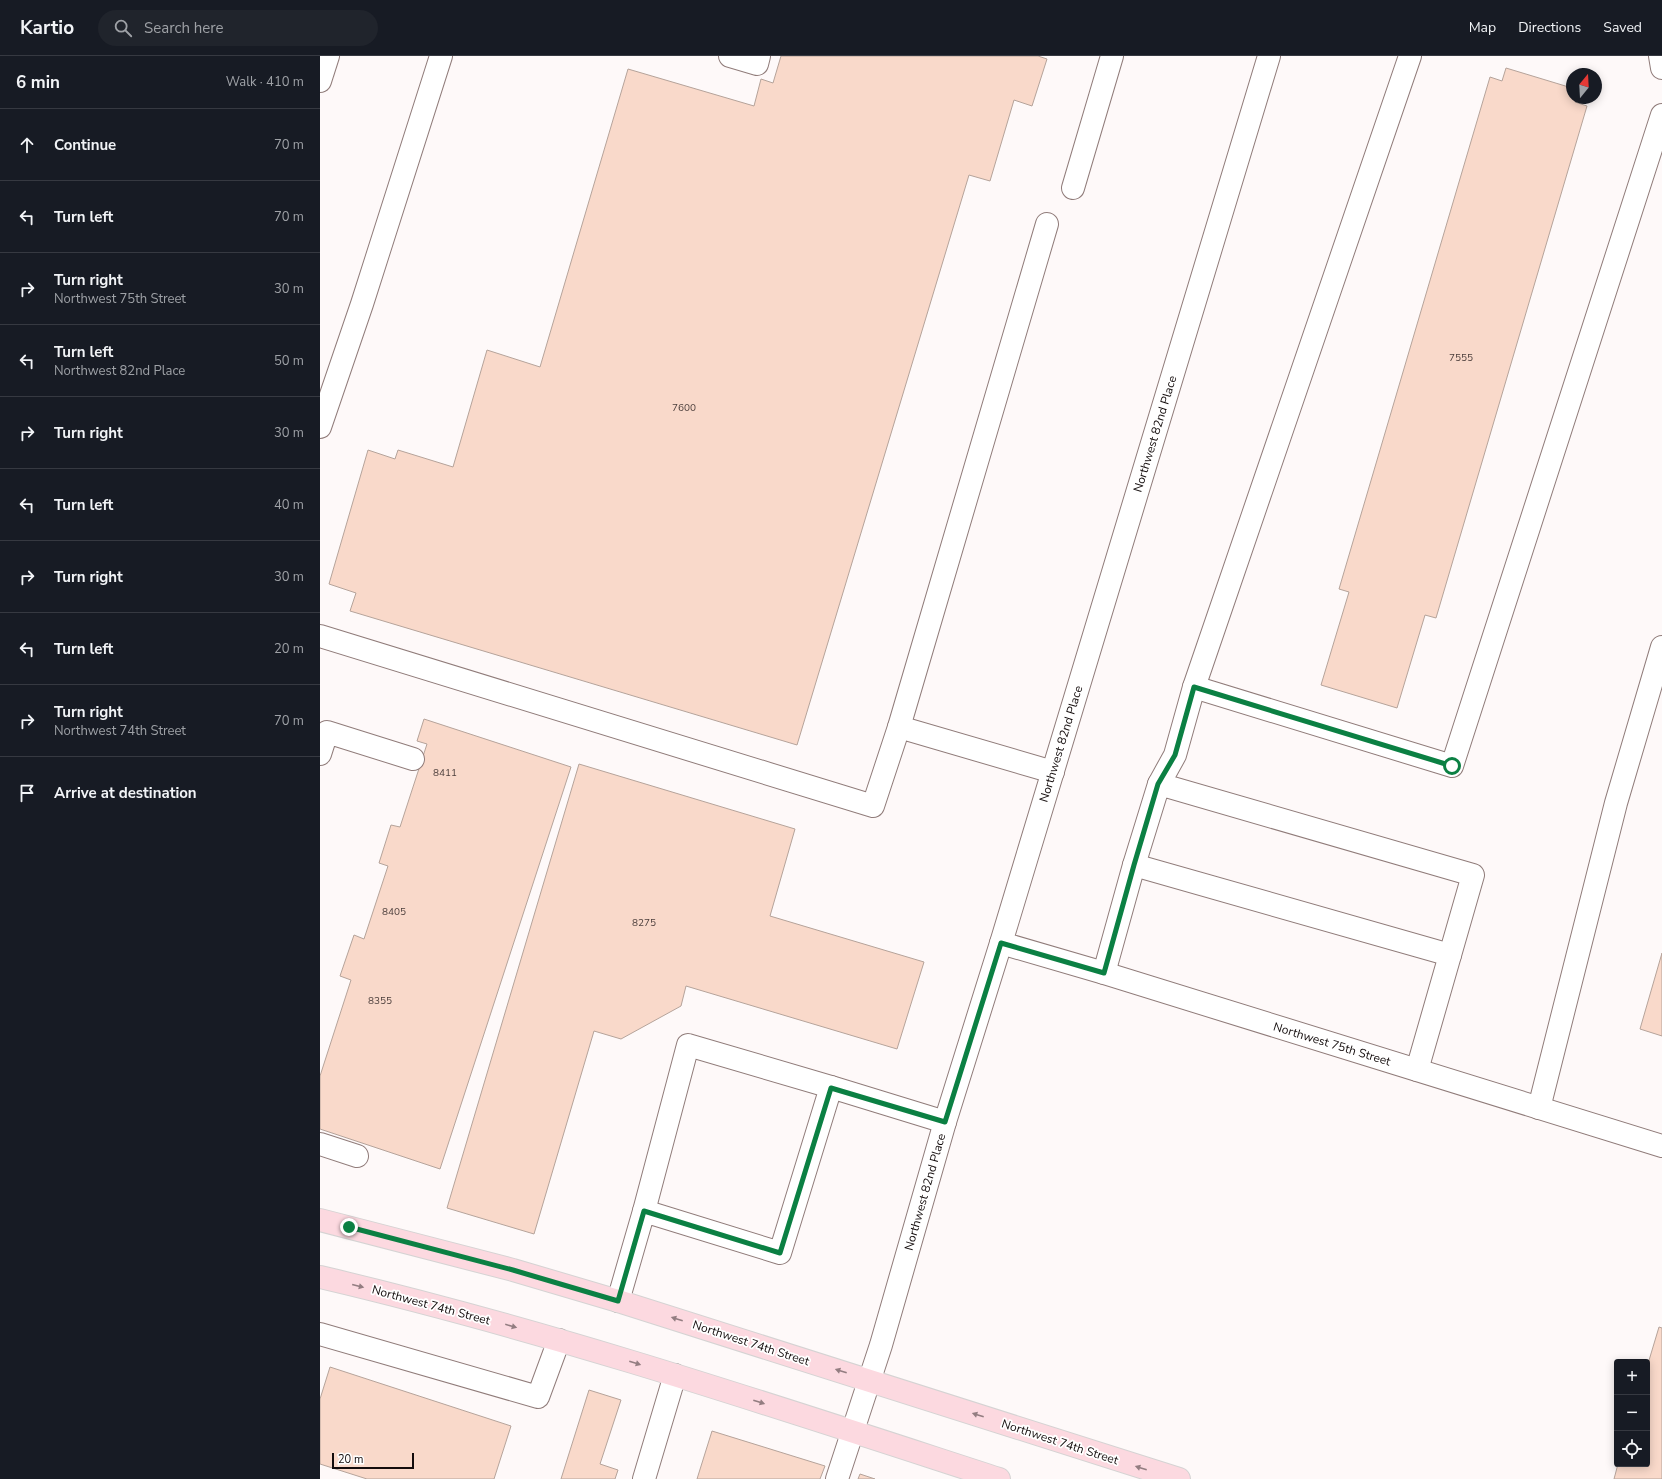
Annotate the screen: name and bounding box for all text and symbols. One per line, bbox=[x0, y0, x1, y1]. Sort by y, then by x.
search box bbox=[98, 10, 378, 46]
text: Kartio bbox=[20, 15, 74, 41]
icon: search bbox=[112, 17, 134, 39]
text: Search here bbox=[144, 18, 224, 38]
text: Map bbox=[1469, 18, 1496, 37]
text: Directions bbox=[1518, 18, 1581, 37]
text: Saved bbox=[1603, 18, 1642, 37]
north arrow bbox=[1566, 68, 1602, 104]
text: 6 min bbox=[16, 71, 60, 94]
text: Walk · 410 m bbox=[226, 73, 304, 91]
icon: ahead bbox=[16, 134, 38, 156]
text: Continue bbox=[54, 135, 116, 155]
text: 70 m bbox=[274, 136, 304, 154]
icon: left bbox=[16, 206, 38, 228]
text: Turn left bbox=[54, 207, 113, 227]
text: 70 m bbox=[274, 208, 304, 226]
text: Turn right bbox=[54, 270, 123, 290]
icon: right bbox=[16, 278, 38, 300]
text: 30 m bbox=[274, 280, 304, 298]
text: Northwest 75th Street bbox=[54, 290, 186, 308]
text: Turn left bbox=[54, 342, 113, 362]
icon: left bbox=[16, 350, 38, 372]
house number: 7555 bbox=[1449, 351, 1473, 365]
text: 50 m bbox=[274, 352, 304, 370]
text: Northwest 82nd Place bbox=[54, 362, 185, 380]
street label: Northwest 82nd Place bbox=[1130, 374, 1180, 494]
house number: 7600 bbox=[672, 401, 696, 415]
icon: right bbox=[16, 422, 38, 444]
text: Turn right bbox=[54, 423, 123, 443]
text: 30 m bbox=[274, 424, 304, 442]
icon: left bbox=[16, 494, 38, 516]
text: Turn left bbox=[54, 495, 113, 515]
text: 40 m bbox=[274, 496, 304, 514]
icon: right bbox=[16, 566, 38, 588]
text: Turn right bbox=[54, 567, 123, 587]
text: 30 m bbox=[274, 568, 304, 586]
icon: left bbox=[16, 638, 38, 660]
text: Turn left bbox=[54, 639, 113, 659]
text: 20 m bbox=[274, 640, 304, 658]
street label: Northwest 82nd Place bbox=[1036, 684, 1086, 804]
text: Turn right bbox=[54, 702, 123, 722]
icon: right bbox=[16, 710, 38, 732]
text: 70 m bbox=[274, 712, 304, 730]
text: Northwest 74th Street bbox=[54, 722, 186, 740]
route start bbox=[1443, 757, 1461, 775]
house number: 8411 bbox=[433, 766, 457, 780]
icon: arrive bbox=[16, 782, 38, 804]
text: Arrive at destination bbox=[54, 783, 197, 803]
house number: 8405 bbox=[382, 905, 406, 919]
house number: 8275 bbox=[632, 916, 656, 930]
house number: 8355 bbox=[368, 994, 392, 1008]
street label: Northwest 75th Street bbox=[1271, 1019, 1393, 1070]
street label: Northwest 82nd Place bbox=[901, 1132, 949, 1252]
route end bbox=[340, 1218, 358, 1236]
street label: Northwest 74th Street bbox=[370, 1282, 493, 1329]
one-way arrow bbox=[352, 1283, 364, 1289]
one-way arrow bbox=[670, 1316, 682, 1322]
street label: Northwest 74th Street bbox=[691, 1317, 812, 1370]
one-way arrow bbox=[504, 1324, 517, 1330]
map controls bbox=[1614, 1359, 1650, 1467]
button: + bbox=[1614, 1359, 1650, 1395]
one-way arrow bbox=[630, 1360, 642, 1366]
one-way arrow bbox=[834, 1368, 846, 1374]
button: − bbox=[1614, 1395, 1650, 1431]
one-way arrow bbox=[754, 1399, 766, 1405]
one-way arrow bbox=[971, 1412, 983, 1418]
street label: Northwest 74th Street bbox=[1000, 1416, 1121, 1469]
button: locate bbox=[1614, 1431, 1650, 1467]
scale bar bbox=[332, 1451, 414, 1470]
text: 20 m bbox=[338, 1452, 363, 1467]
one-way arrow bbox=[1135, 1465, 1147, 1471]

